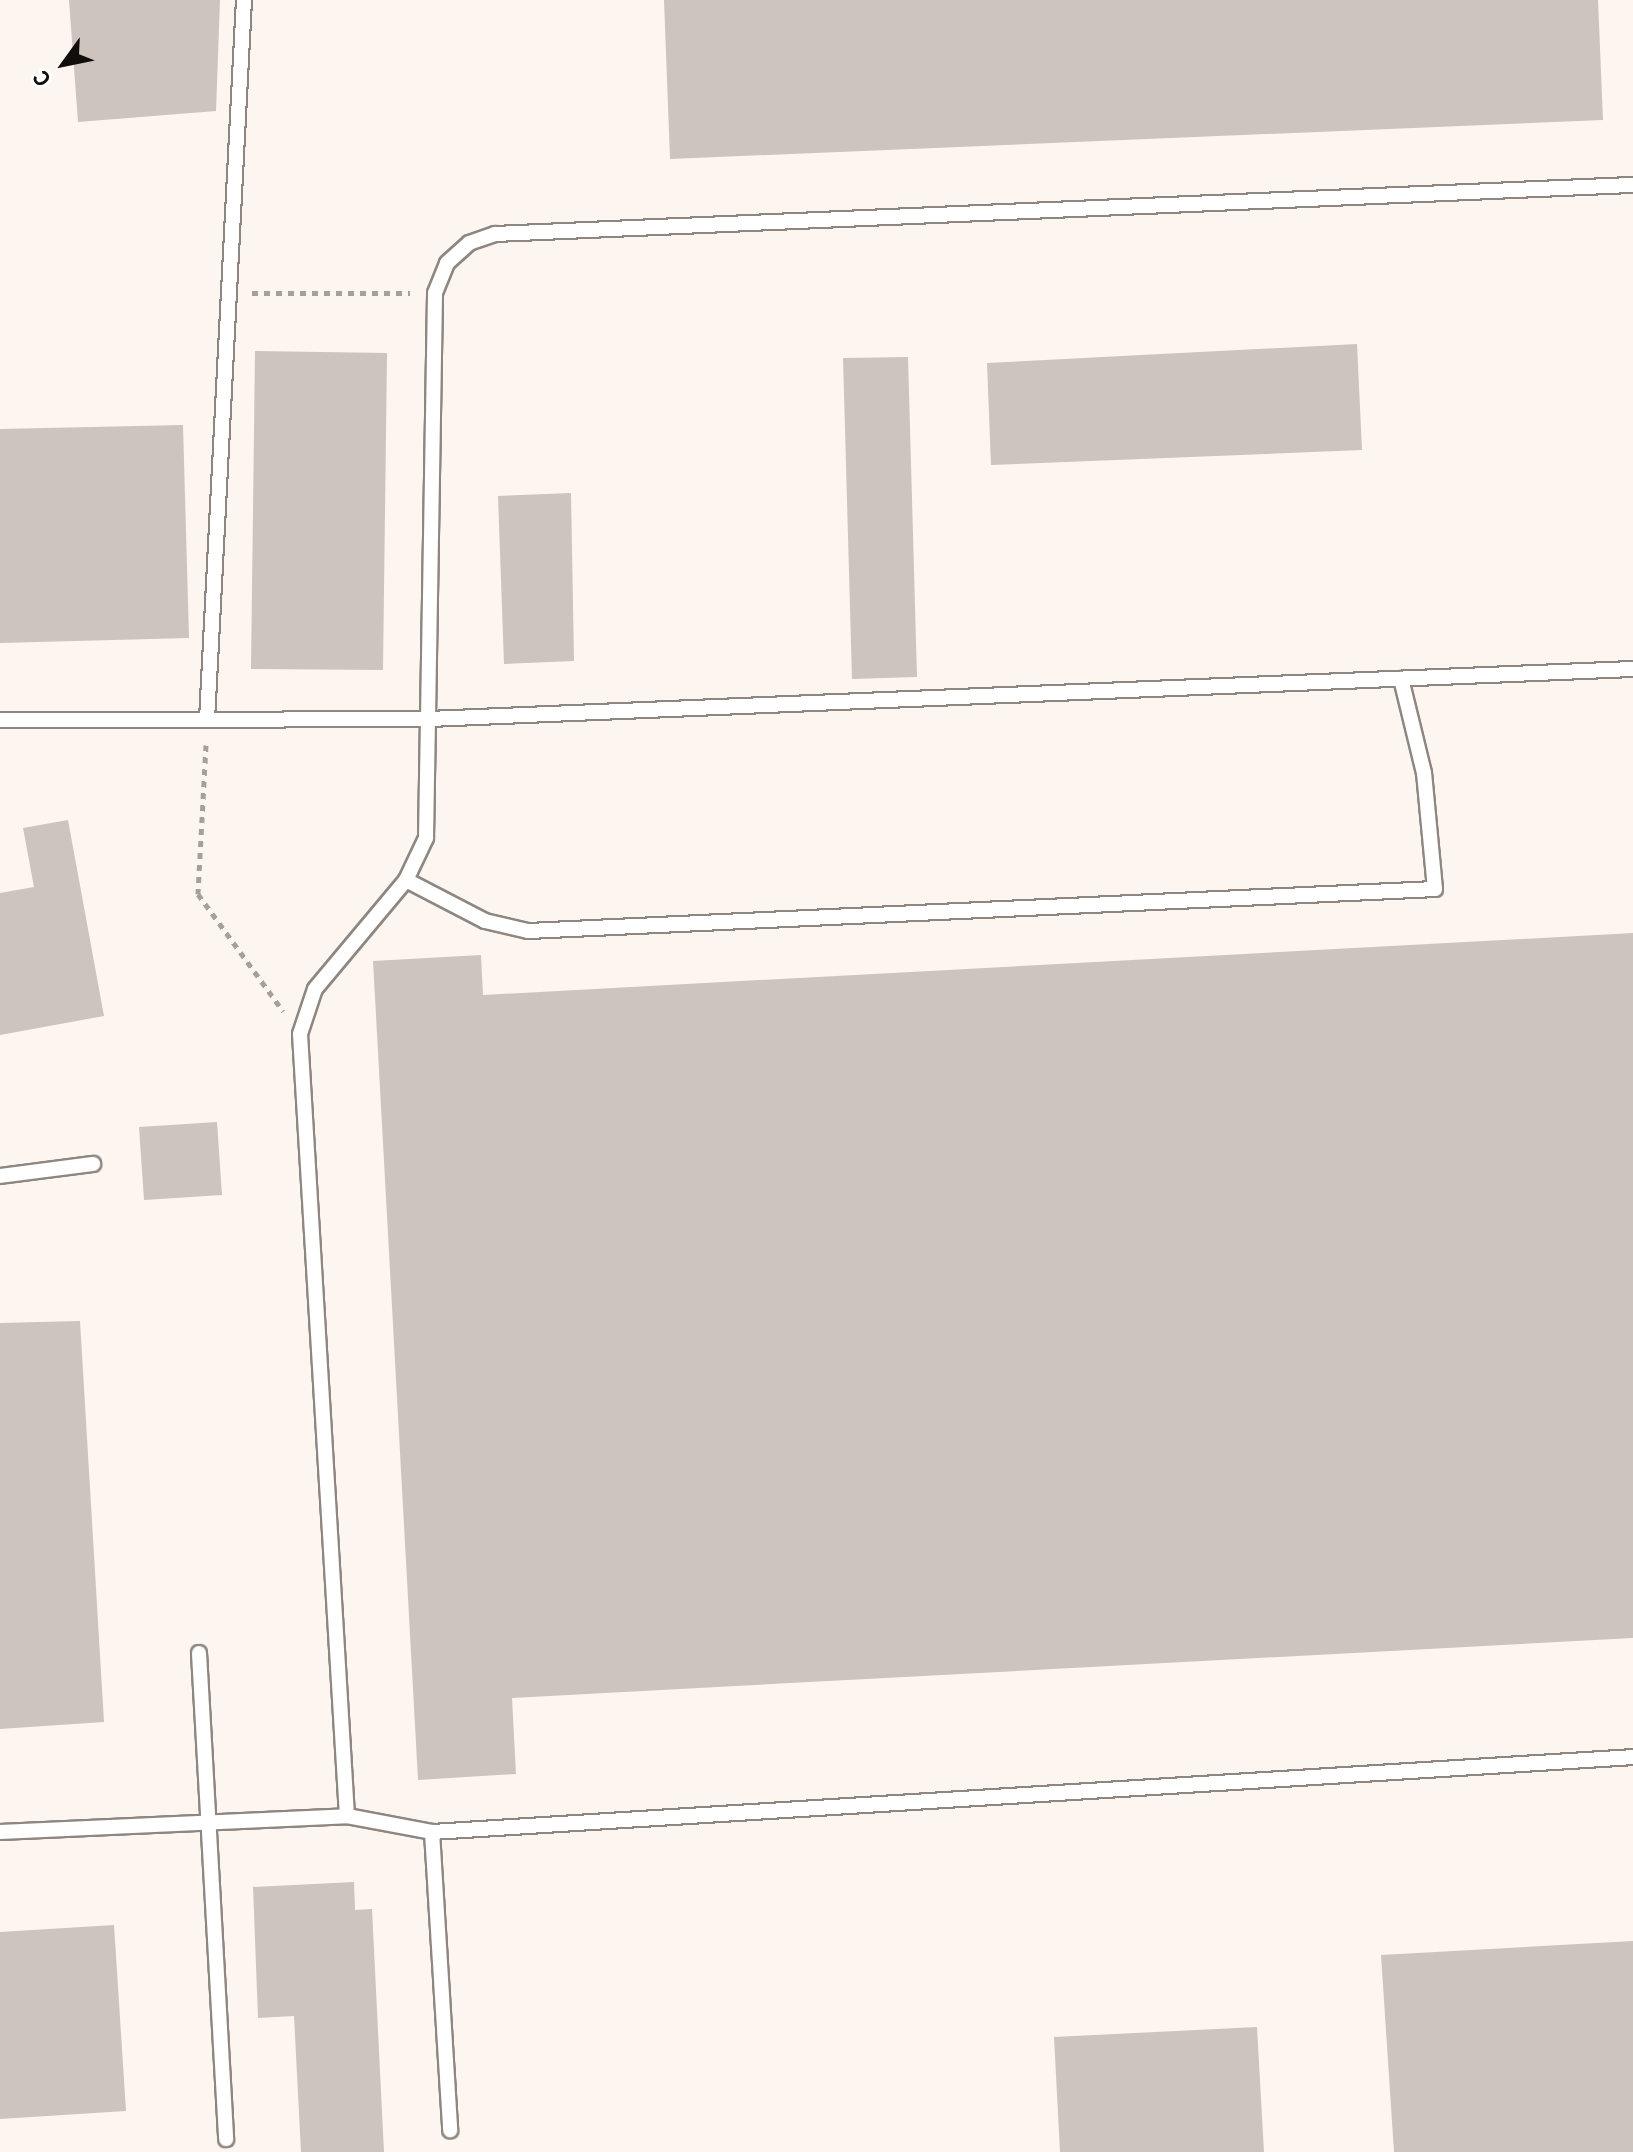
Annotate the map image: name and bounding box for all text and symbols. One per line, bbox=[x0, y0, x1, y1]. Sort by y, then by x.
north arrow bbox=[24, 24, 104, 104]
text: С bbox=[28, 64, 59, 91]

